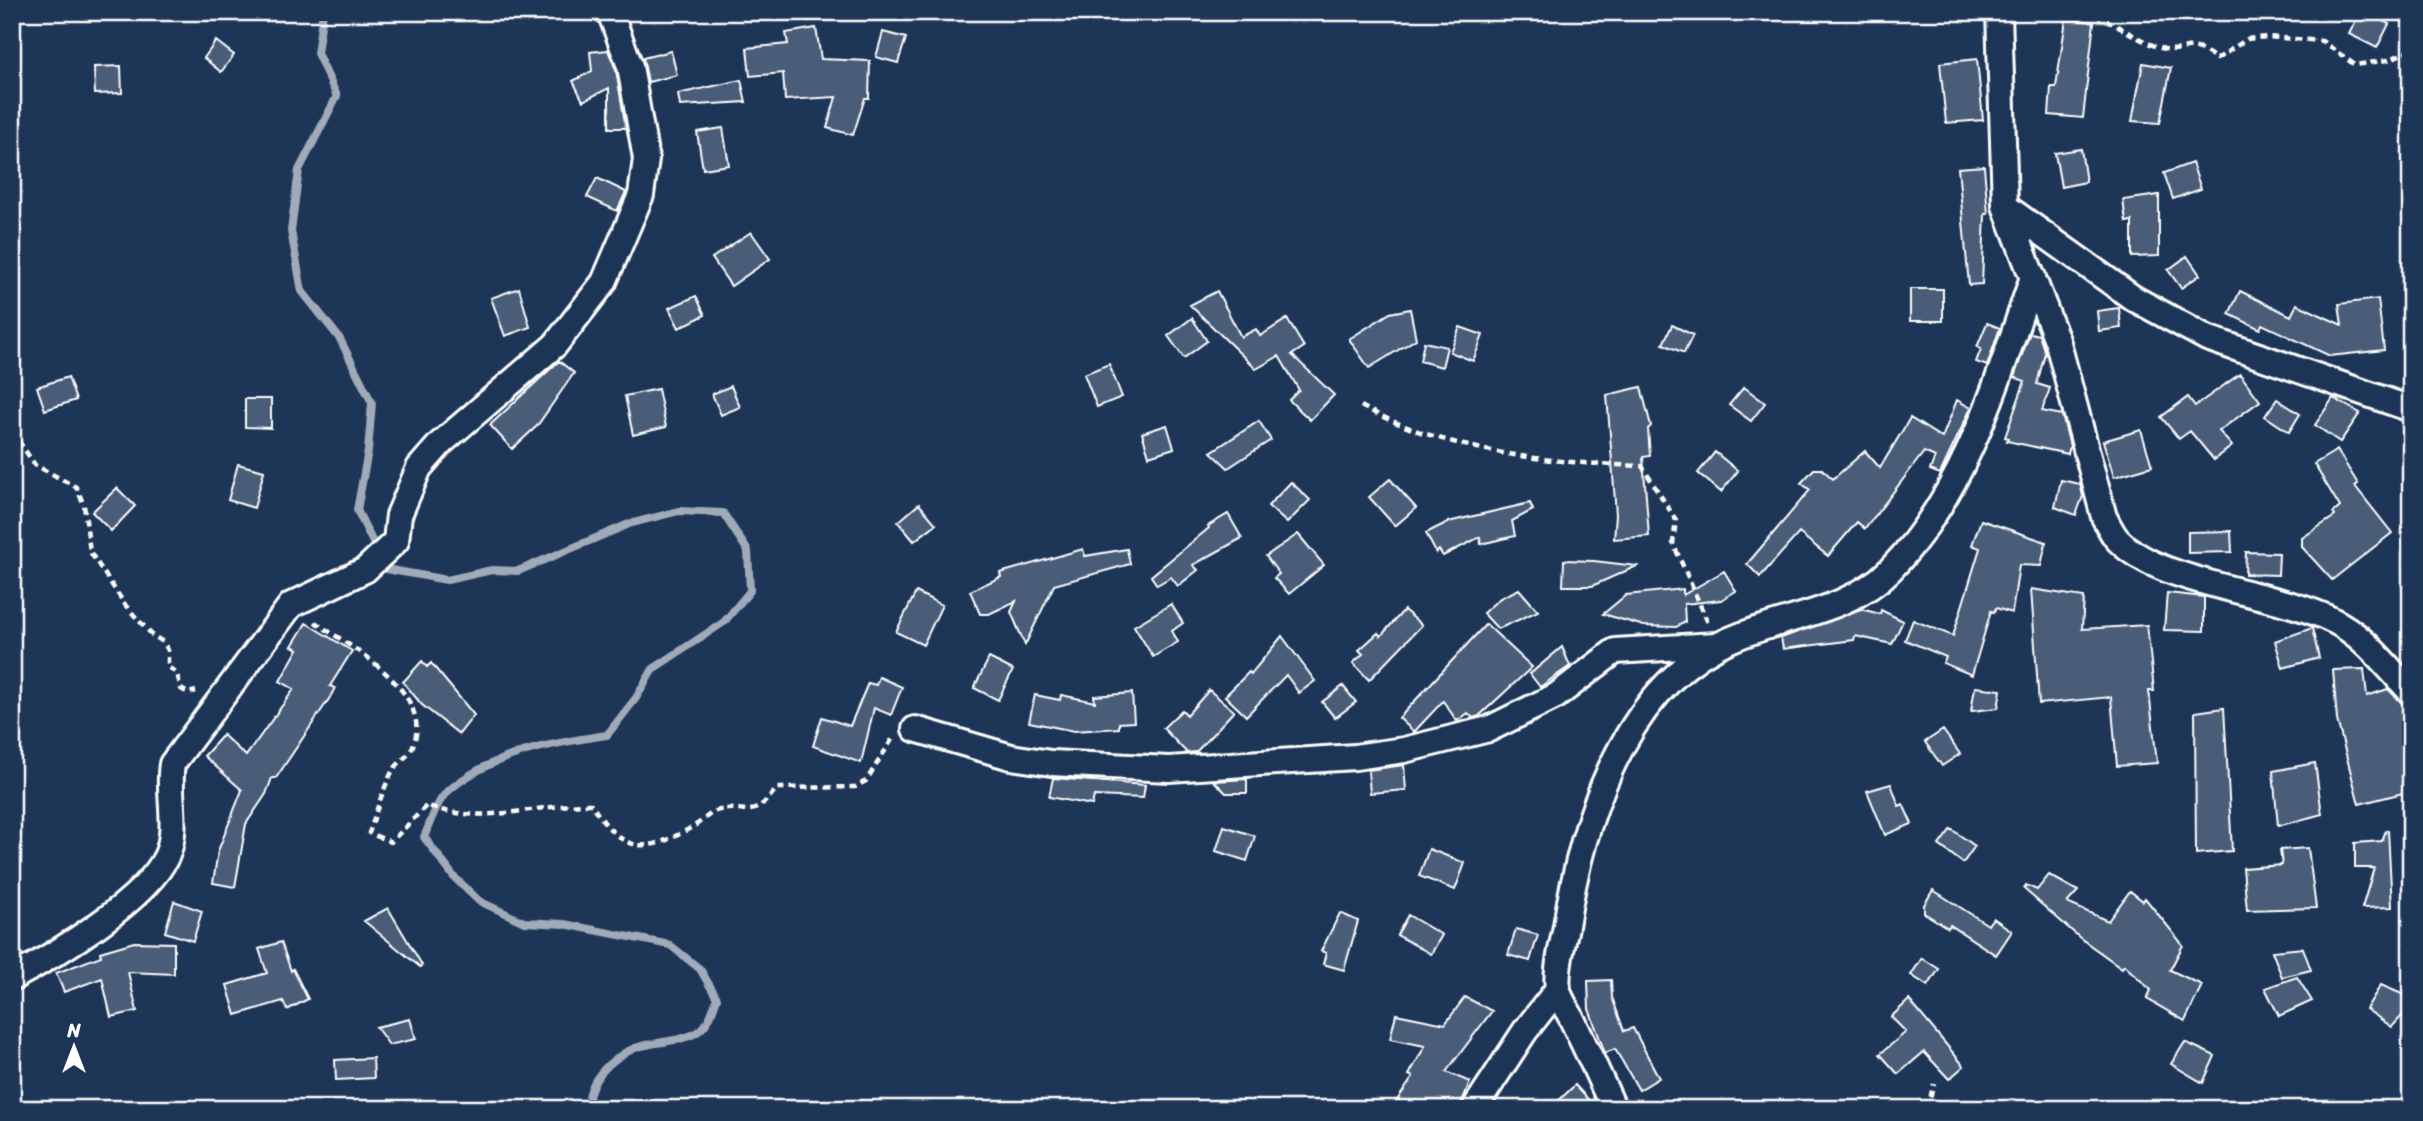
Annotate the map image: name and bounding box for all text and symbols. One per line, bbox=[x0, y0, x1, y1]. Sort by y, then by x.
north arrow bbox=[38, 1012, 108, 1082]
text: N bbox=[66, 1014, 81, 1047]

